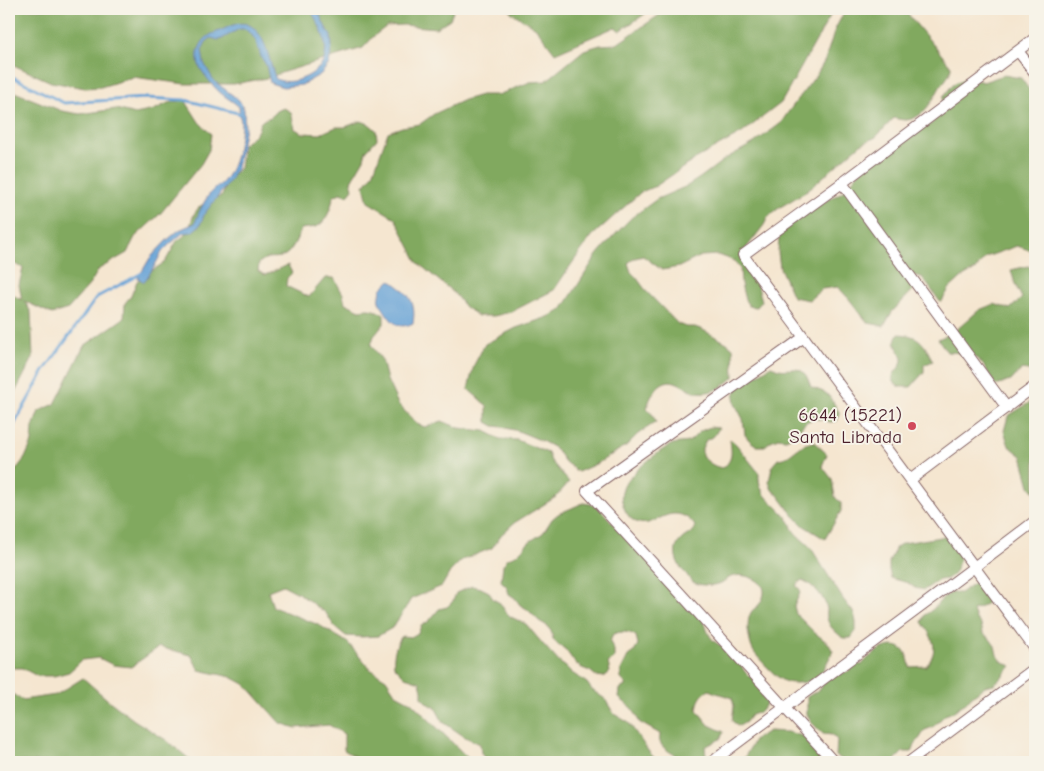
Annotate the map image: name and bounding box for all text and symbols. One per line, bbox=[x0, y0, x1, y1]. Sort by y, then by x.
place label: 6644 (15221) Santa Librada bbox=[789, 404, 902, 448]
marker: 6644 (15221) Santa Librada bbox=[906, 420, 918, 432]

